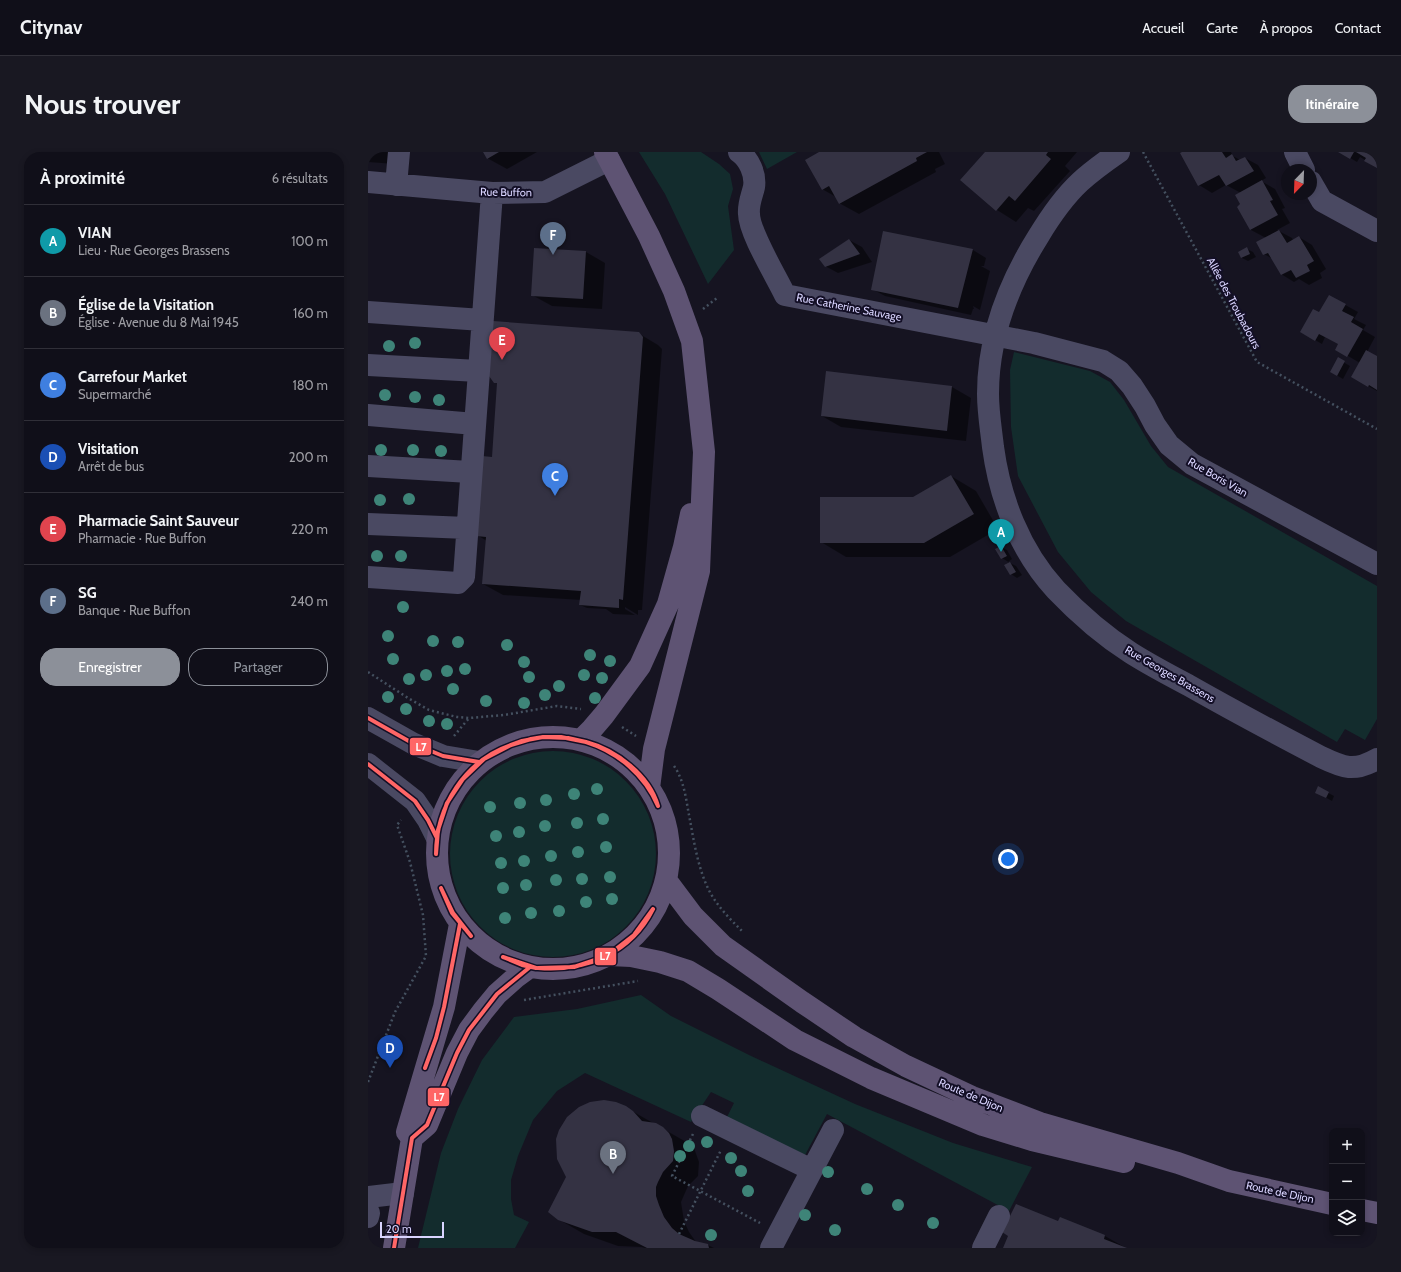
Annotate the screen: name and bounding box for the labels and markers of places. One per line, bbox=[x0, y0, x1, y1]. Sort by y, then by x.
pin: F bbox=[540, 222, 566, 255]
pin: E bbox=[489, 327, 515, 360]
pin: C bbox=[542, 463, 568, 496]
pin: A bbox=[988, 519, 1014, 552]
pin: D bbox=[377, 1035, 403, 1068]
pin: B bbox=[600, 1141, 626, 1174]

